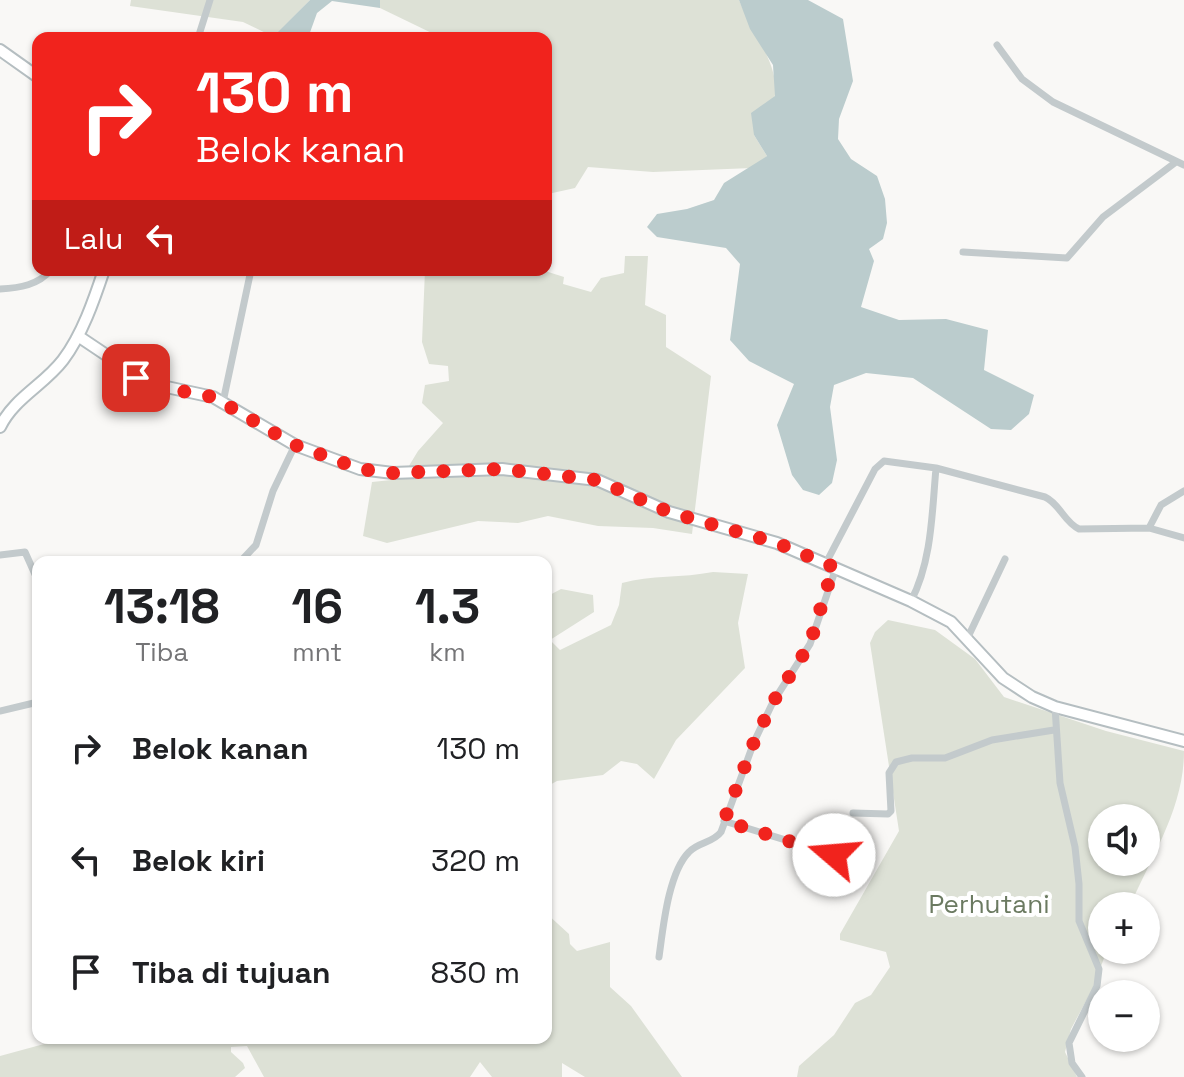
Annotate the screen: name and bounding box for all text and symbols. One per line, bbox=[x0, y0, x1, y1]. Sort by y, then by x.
text: 130 m bbox=[196, 57, 354, 128]
icon: right bbox=[64, 64, 168, 168]
text: Belok kanan bbox=[196, 127, 405, 173]
icon: left bbox=[139, 216, 183, 260]
text: Lalu bbox=[64, 219, 123, 258]
pin bbox=[102, 344, 170, 412]
icon: arrive bbox=[114, 356, 158, 400]
text: 13:18 bbox=[104, 576, 220, 637]
text: 16 bbox=[292, 576, 343, 637]
text: 1.3 bbox=[415, 576, 480, 637]
text: Tiba bbox=[135, 635, 188, 669]
text: mnt bbox=[292, 635, 342, 669]
text: km bbox=[429, 635, 466, 669]
icon: right bbox=[64, 726, 108, 770]
text: Belok kanan bbox=[132, 729, 308, 768]
text: 130 m bbox=[437, 729, 520, 768]
map controls bbox=[1088, 804, 1160, 1052]
button: sound bbox=[1088, 804, 1160, 876]
position arrow bbox=[792, 813, 876, 897]
icon: left bbox=[64, 838, 108, 882]
text: Belok kiri bbox=[132, 841, 265, 880]
text: 320 m bbox=[431, 841, 520, 880]
park label: Perhutani bbox=[928, 887, 1050, 921]
button: + bbox=[1088, 892, 1160, 964]
icon: arrive bbox=[64, 950, 108, 994]
text: Tiba di tujuan bbox=[132, 953, 331, 992]
text: 830 m bbox=[430, 953, 520, 992]
button: − bbox=[1088, 980, 1160, 1052]

